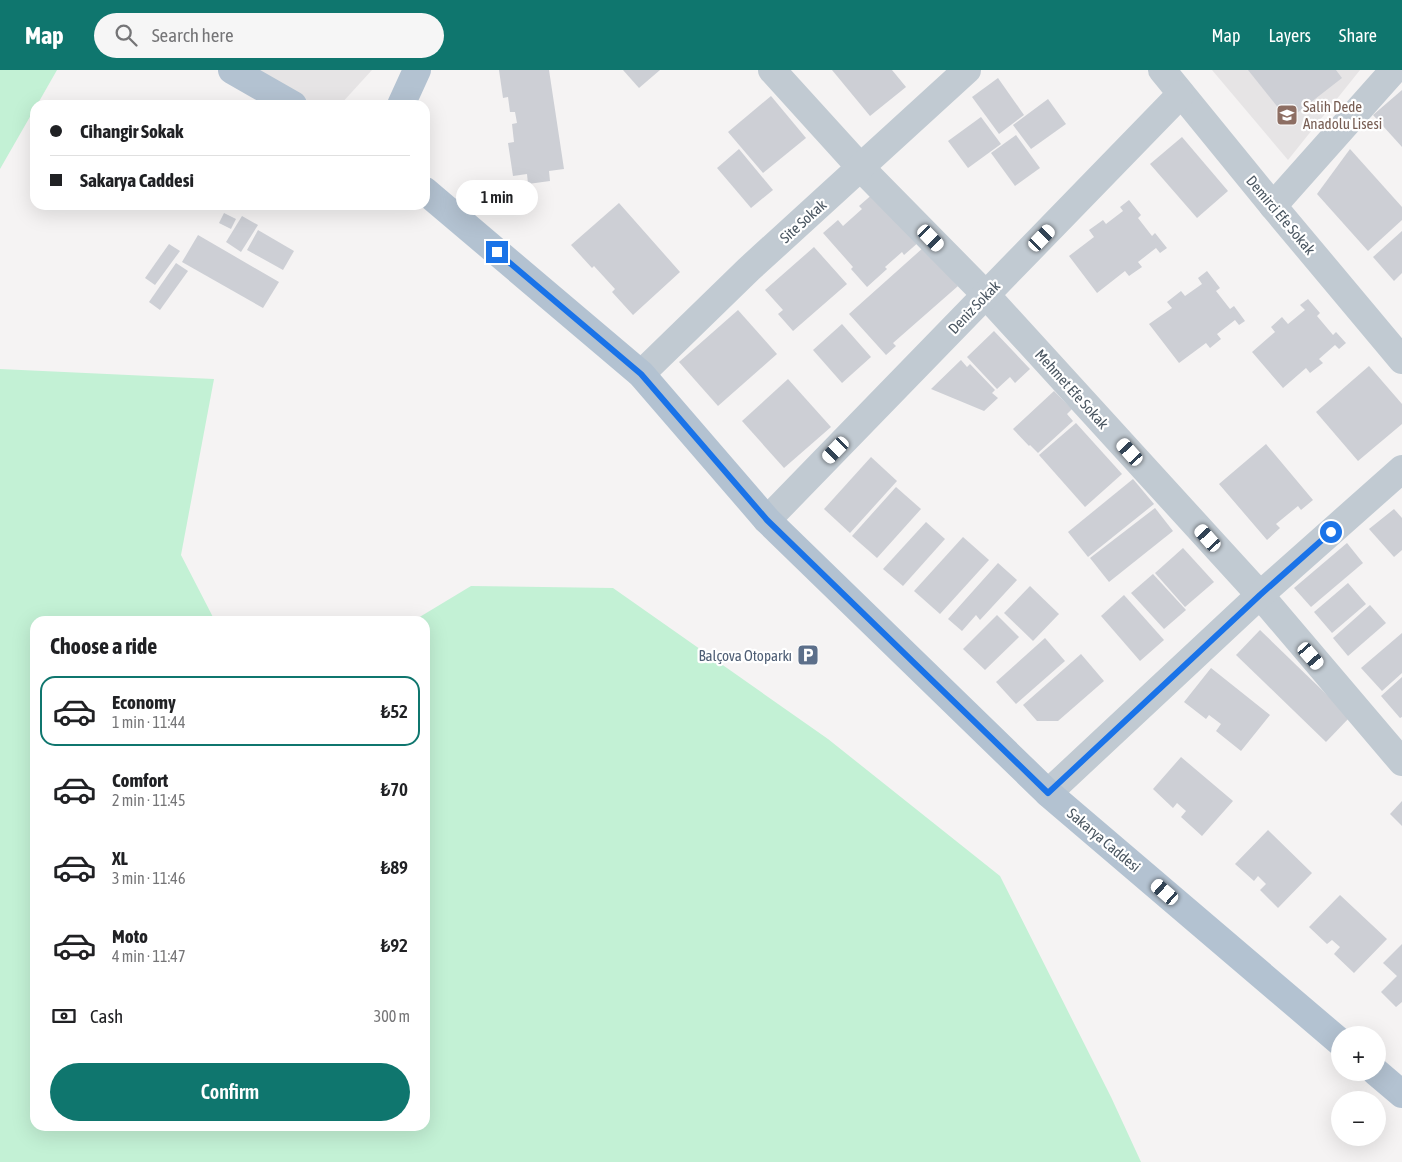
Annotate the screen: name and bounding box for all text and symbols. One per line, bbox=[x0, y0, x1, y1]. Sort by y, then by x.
search box bbox=[94, 13, 444, 58]
icon: search bbox=[112, 21, 140, 49]
text: Map bbox=[25, 22, 64, 49]
text: Search here bbox=[152, 24, 234, 46]
text: Map bbox=[1211, 25, 1240, 46]
text: Layers bbox=[1268, 25, 1311, 46]
text: Share bbox=[1339, 25, 1377, 46]
place label: Salih Dede Anadolu Lisesi bbox=[1303, 98, 1382, 132]
school or university icon: Salih Dede Anadolu Lisesi bbox=[1275, 103, 1299, 127]
text: Cihangir Sokak bbox=[80, 120, 183, 142]
text: Sakarya Caddesi bbox=[80, 169, 194, 191]
street label: Demirci Efe Sokak bbox=[1243, 172, 1319, 258]
callout: 1 min bbox=[456, 180, 538, 214]
text: 1 min bbox=[481, 188, 513, 206]
street label: Site Sokak bbox=[776, 196, 830, 246]
car bbox=[915, 222, 946, 254]
car bbox=[1026, 222, 1057, 254]
route end bbox=[486, 241, 508, 263]
street label: Deniz Sokak bbox=[945, 277, 1004, 337]
street label: Mehmet Efe Sokak bbox=[1032, 346, 1112, 433]
car bbox=[820, 434, 851, 466]
car bbox=[1114, 436, 1145, 468]
route start bbox=[1320, 521, 1342, 543]
car bbox=[1192, 522, 1223, 554]
text: Choose a ride bbox=[50, 633, 157, 659]
car bbox=[1295, 640, 1326, 672]
parking icon: Balçova Otoparkı bbox=[796, 643, 820, 667]
place label: Balçova Otoparkı bbox=[698, 647, 792, 664]
icon: car bbox=[52, 689, 97, 734]
text: Economy bbox=[112, 691, 176, 713]
text: ₺52 bbox=[381, 700, 408, 722]
text: 1 min · 11:44 bbox=[112, 713, 185, 731]
icon: car bbox=[52, 767, 97, 812]
text: Comfort bbox=[112, 769, 168, 791]
text: ₺70 bbox=[381, 778, 408, 800]
text: 2 min · 11:45 bbox=[112, 791, 185, 809]
street label: Sakarya Caddesi bbox=[1064, 805, 1144, 875]
icon: car bbox=[52, 845, 97, 890]
text: XL bbox=[112, 847, 128, 869]
text: ₺89 bbox=[381, 856, 408, 878]
text: 3 min · 11:46 bbox=[112, 869, 185, 887]
car bbox=[1148, 876, 1181, 908]
icon: car bbox=[52, 923, 97, 968]
text: Moto bbox=[112, 925, 148, 947]
text: ₺92 bbox=[381, 934, 408, 956]
text: 4 min · 11:47 bbox=[112, 947, 185, 965]
icon: cash bbox=[50, 1002, 78, 1030]
text: Cash bbox=[90, 1005, 123, 1027]
text: 300 m bbox=[374, 1007, 410, 1025]
map controls bbox=[1331, 1026, 1386, 1146]
button: + bbox=[1331, 1026, 1386, 1081]
button: Confirm bbox=[50, 1063, 410, 1121]
button: − bbox=[1331, 1091, 1386, 1146]

